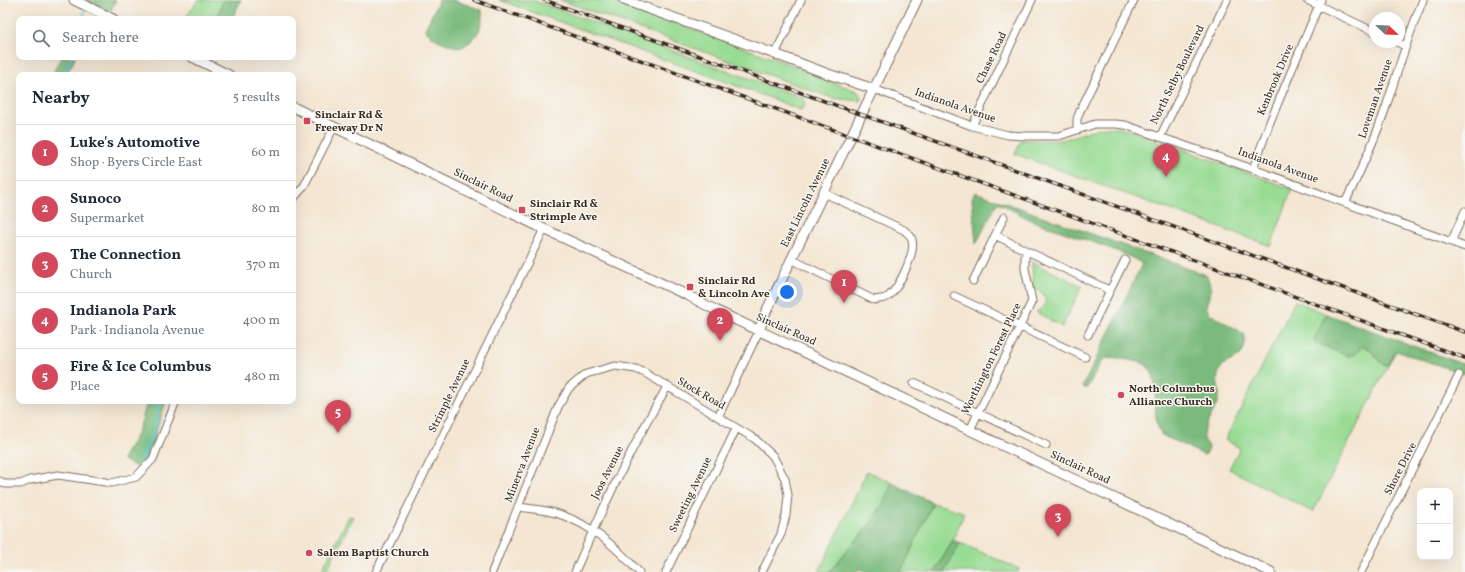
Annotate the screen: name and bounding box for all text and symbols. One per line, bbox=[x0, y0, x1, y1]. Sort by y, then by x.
north arrow bbox=[1369, 12, 1405, 48]
search box bbox=[16, 16, 296, 60]
street label: North Selby Boulevard bbox=[1147, 23, 1209, 127]
icon: search bbox=[30, 27, 52, 49]
text: Search here bbox=[62, 28, 139, 49]
street label: Chase Road bbox=[973, 29, 1011, 87]
street label: Kenbrook Drive bbox=[1254, 42, 1298, 118]
street label: Loveman Avenue bbox=[1355, 57, 1397, 141]
street label: Indianola Avenue bbox=[913, 85, 997, 127]
text: Nearby bbox=[32, 87, 90, 110]
text: 5 results bbox=[233, 89, 280, 107]
place label: Sinclair Rd & Freeway Dr N bbox=[315, 108, 383, 136]
marker: Sinclair Rd & Freeway Dr N bbox=[302, 116, 312, 126]
text: Luke's Automotive bbox=[70, 133, 200, 154]
text: 1 bbox=[42, 144, 48, 162]
text: 60 m bbox=[252, 144, 280, 162]
pin: 4 bbox=[1153, 144, 1179, 177]
street label: Indianola Avenue bbox=[1236, 144, 1320, 188]
text: Shop · Byers Circle East bbox=[70, 154, 202, 172]
street label: East Lincoln Avenue bbox=[778, 156, 834, 250]
street label: Sinclair Road bbox=[451, 165, 515, 207]
text: Sunoco bbox=[70, 189, 121, 210]
place label: Sinclair Rd & Strimple Ave bbox=[530, 197, 598, 225]
text: 2 bbox=[42, 200, 48, 218]
text: 80 m bbox=[251, 200, 280, 218]
marker: Sinclair Rd & Strimple Ave bbox=[517, 205, 527, 215]
text: Supermarket bbox=[70, 210, 145, 228]
text: The Connection bbox=[70, 245, 181, 266]
text: 3 bbox=[42, 256, 48, 274]
text: 370 m bbox=[246, 256, 280, 274]
text: Church bbox=[70, 266, 112, 284]
pin: 1 bbox=[831, 270, 857, 303]
place label: Sinclair Rd & Lincoln Ave bbox=[698, 274, 770, 302]
marker: Sinclair Rd & Lincoln Ave bbox=[685, 282, 695, 292]
your location bbox=[777, 282, 797, 302]
text: Indianola Park bbox=[70, 301, 176, 322]
street label: Worthington Forest Place bbox=[958, 301, 1026, 417]
pin: 2 bbox=[707, 308, 733, 341]
street label: Sinclair Road bbox=[754, 310, 818, 350]
text: 4 bbox=[41, 312, 49, 330]
text: 400 m bbox=[243, 312, 280, 330]
text: Park · Indianola Avenue bbox=[70, 322, 204, 340]
text: Fire & Ice Columbus bbox=[70, 357, 211, 378]
street label: Strimple Avenue bbox=[426, 357, 474, 435]
text: 5 bbox=[42, 368, 48, 386]
text: 480 m bbox=[244, 368, 280, 386]
street label: Stock Road bbox=[674, 374, 728, 414]
text: Place bbox=[70, 378, 100, 396]
place label: North Columbus Alliance Church bbox=[1129, 382, 1215, 410]
marker: North Columbus Alliance Church bbox=[1116, 390, 1126, 400]
pin: 5 bbox=[325, 400, 351, 433]
street label: Minerva Avenue bbox=[502, 425, 544, 505]
street label: Shore Drive bbox=[1381, 440, 1421, 498]
street label: Joos Avenue bbox=[588, 444, 628, 502]
street label: Sinclair Road bbox=[1048, 448, 1112, 488]
street label: Sweeting Avenue bbox=[666, 455, 716, 535]
map controls bbox=[1417, 488, 1453, 560]
button: + bbox=[1417, 488, 1453, 524]
pin: 3 bbox=[1045, 504, 1071, 537]
button: − bbox=[1417, 524, 1453, 560]
place label: Salem Baptist Church bbox=[317, 546, 429, 561]
marker: Salem Baptist Church bbox=[304, 548, 314, 558]

